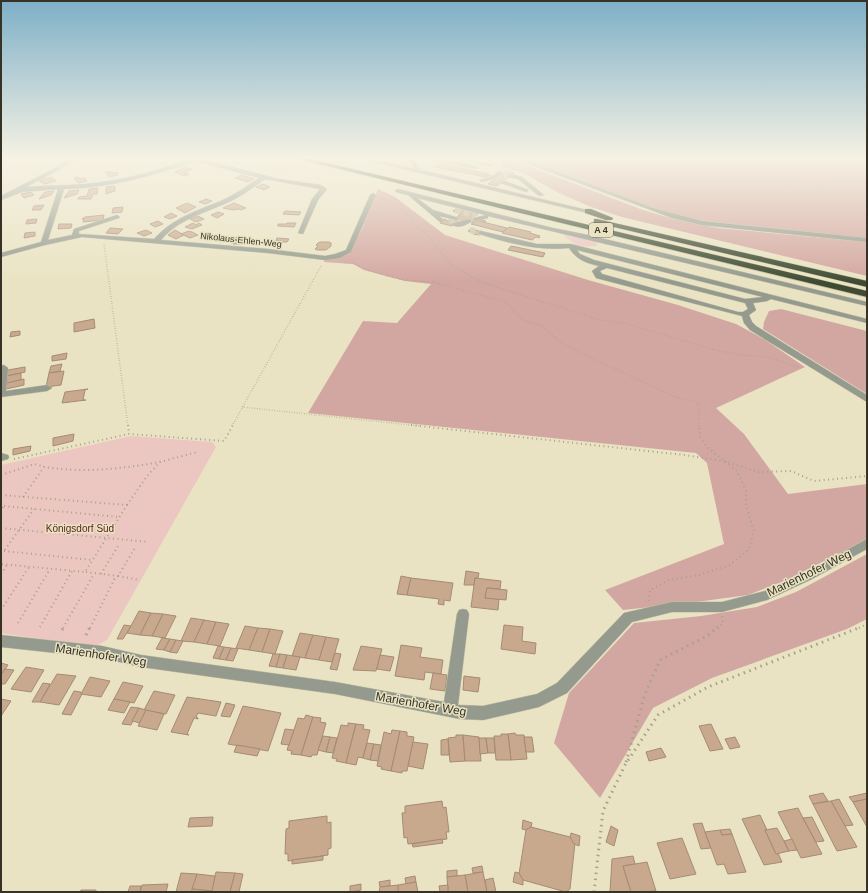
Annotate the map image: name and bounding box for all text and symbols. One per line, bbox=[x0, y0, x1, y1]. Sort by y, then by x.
road number: A 4 bbox=[589, 223, 613, 237]
street label: Nikolaus-Ehlen-Weg bbox=[200, 231, 282, 249]
park label: Königsdorf Süd bbox=[46, 523, 114, 534]
street label: Marienhofer Weg bbox=[765, 547, 853, 599]
street label: Marienhofer Weg bbox=[55, 641, 147, 669]
street label: Marienhofer Weg bbox=[375, 689, 467, 719]

